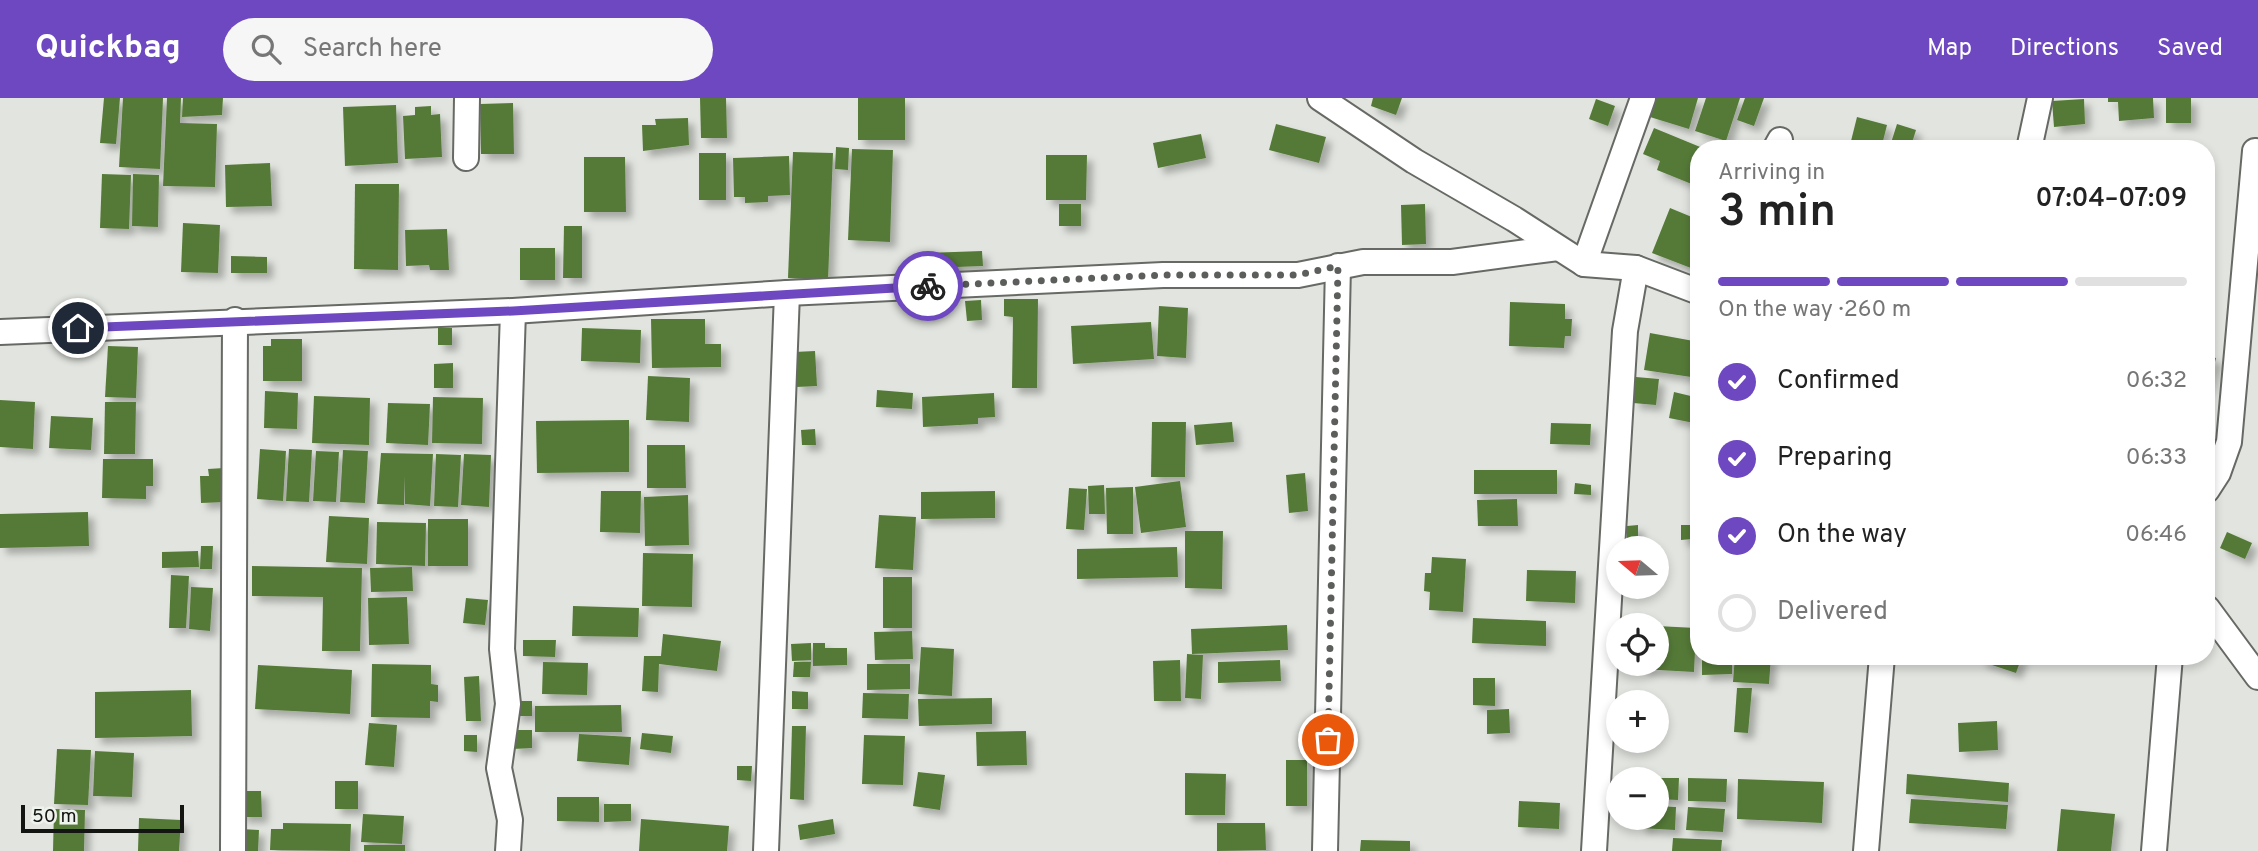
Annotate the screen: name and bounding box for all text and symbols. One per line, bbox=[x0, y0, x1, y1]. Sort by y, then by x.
search box bbox=[223, 18, 713, 81]
text: Quickbag bbox=[35, 28, 181, 70]
icon: search bbox=[247, 30, 285, 68]
text: Search here bbox=[303, 33, 442, 66]
text: Map bbox=[1927, 34, 1972, 64]
text: Directions bbox=[2010, 34, 2119, 64]
text: Saved bbox=[2157, 34, 2223, 64]
text: Arriving in bbox=[1718, 159, 1825, 188]
text: 07:04–07:09 bbox=[2036, 183, 2187, 216]
text: 3 min bbox=[1718, 184, 1836, 243]
courier bbox=[893, 251, 963, 321]
icon: bike bbox=[909, 267, 947, 305]
text: On the way · 260 m bbox=[1718, 296, 1911, 325]
pin bbox=[48, 298, 108, 358]
icon: home bbox=[59, 309, 97, 347]
icon: check bbox=[1718, 363, 1756, 401]
text: Confirmed bbox=[1777, 365, 1900, 398]
text: 06:32 bbox=[2126, 367, 2187, 396]
icon: check bbox=[1718, 440, 1756, 478]
text: Preparing bbox=[1777, 442, 1892, 475]
text: 06:33 bbox=[2126, 444, 2187, 473]
icon: check bbox=[1718, 517, 1756, 555]
text: On the way bbox=[1777, 519, 1907, 552]
text: 06:46 bbox=[2125, 521, 2187, 550]
north arrow bbox=[1606, 536, 1670, 598]
map controls bbox=[1606, 536, 1669, 830]
text: Delivered bbox=[1777, 596, 1888, 629]
button: locate bbox=[1606, 613, 1669, 676]
button: + bbox=[1606, 690, 1669, 753]
pin bbox=[1298, 710, 1358, 770]
icon: bag bbox=[1309, 721, 1347, 759]
button: − bbox=[1606, 767, 1669, 830]
scale bar bbox=[21, 802, 184, 834]
text: 50 m bbox=[32, 805, 77, 829]

